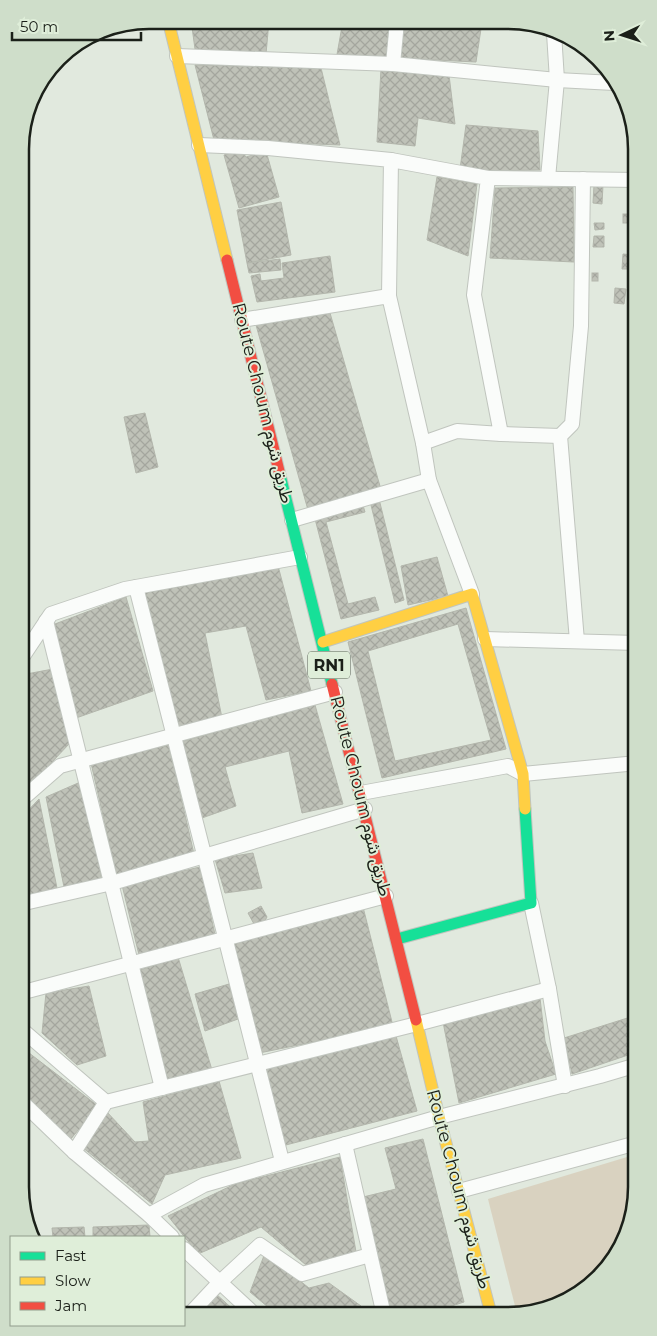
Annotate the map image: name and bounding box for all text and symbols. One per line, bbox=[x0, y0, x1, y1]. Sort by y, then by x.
scale bar bbox=[12, 10, 141, 42]
north arrow bbox=[597, 10, 647, 60]
text: 50 m bbox=[20, 17, 58, 36]
text: N bbox=[600, 30, 618, 42]
street label: Route Choum طريق شوم bbox=[225, 300, 299, 506]
road number: RN1 bbox=[308, 652, 350, 678]
street label: Route Choum طريق شوم bbox=[323, 693, 397, 899]
street label: Route Choum طريق شوم bbox=[419, 1087, 496, 1292]
legend bbox=[10, 1236, 185, 1326]
text: Fast bbox=[55, 1246, 86, 1265]
text: Slow bbox=[55, 1271, 91, 1290]
text: Jam bbox=[54, 1296, 87, 1315]

